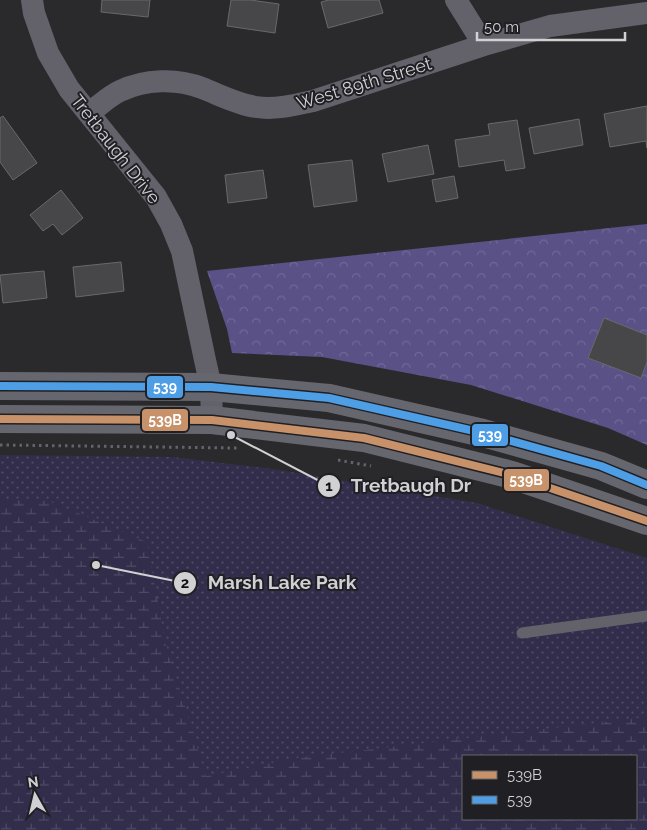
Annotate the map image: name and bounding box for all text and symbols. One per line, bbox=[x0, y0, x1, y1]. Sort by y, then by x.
scale bar bbox=[477, 10, 624, 42]
text: 50 m bbox=[484, 18, 519, 36]
street label: West 89th Street bbox=[294, 53, 434, 113]
street label: Tretbaugh Drive bbox=[67, 90, 165, 208]
line badge: 539 bbox=[146, 375, 184, 399]
text: 539 bbox=[153, 379, 177, 395]
line badge: 539B bbox=[141, 408, 189, 432]
text: 539B bbox=[148, 412, 182, 428]
line badge: 539 bbox=[471, 423, 509, 447]
text: 539 bbox=[478, 427, 502, 443]
line badge: 539B bbox=[503, 468, 550, 492]
callout: Tretbaugh Dr bbox=[316, 469, 482, 503]
text: 539B bbox=[509, 472, 543, 488]
text: Tretbaugh Dr bbox=[351, 474, 472, 496]
text: 1 bbox=[325, 477, 333, 495]
callout: Marsh Lake Park bbox=[172, 566, 366, 600]
text: Marsh Lake Park bbox=[208, 571, 357, 593]
text: 2 bbox=[181, 574, 189, 592]
legend bbox=[462, 755, 637, 820]
text: 539B bbox=[507, 766, 542, 784]
north arrow bbox=[10, 770, 60, 820]
text: N bbox=[27, 773, 40, 791]
text: 539 bbox=[507, 791, 532, 809]

